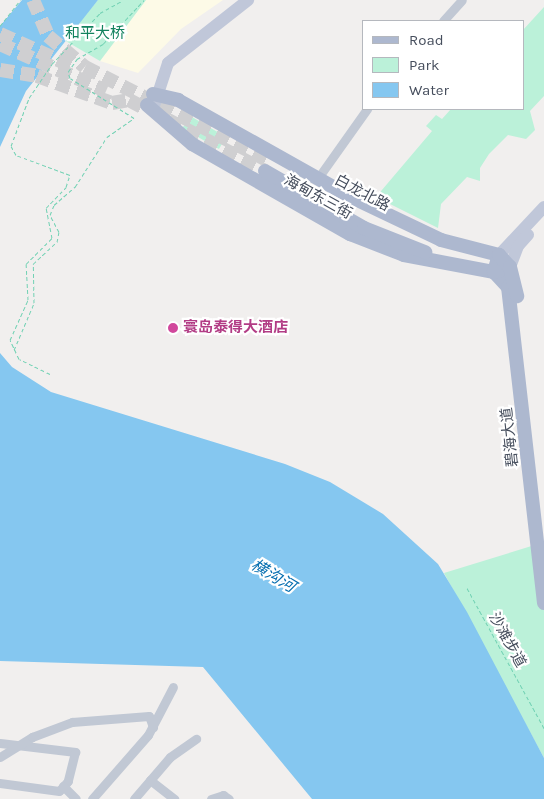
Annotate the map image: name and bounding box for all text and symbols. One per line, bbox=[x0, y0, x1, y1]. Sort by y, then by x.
legend bbox=[362, 20, 524, 110]
park label: 和平大桥 bbox=[65, 25, 125, 43]
text: Road bbox=[409, 31, 444, 49]
text: Park bbox=[409, 56, 439, 74]
text: Water bbox=[409, 81, 449, 99]
street label: 海甸东三街 bbox=[281, 171, 355, 223]
street label: 白龙北路 bbox=[331, 171, 393, 215]
place label: 寰岛泰得大酒店 bbox=[183, 319, 288, 337]
marker: 寰岛泰得大酒店 bbox=[167, 322, 179, 334]
street label: 碧海大道 bbox=[498, 406, 522, 468]
water label: 横沟河 bbox=[247, 555, 299, 597]
street label: 沙滩步道 bbox=[485, 609, 529, 671]

